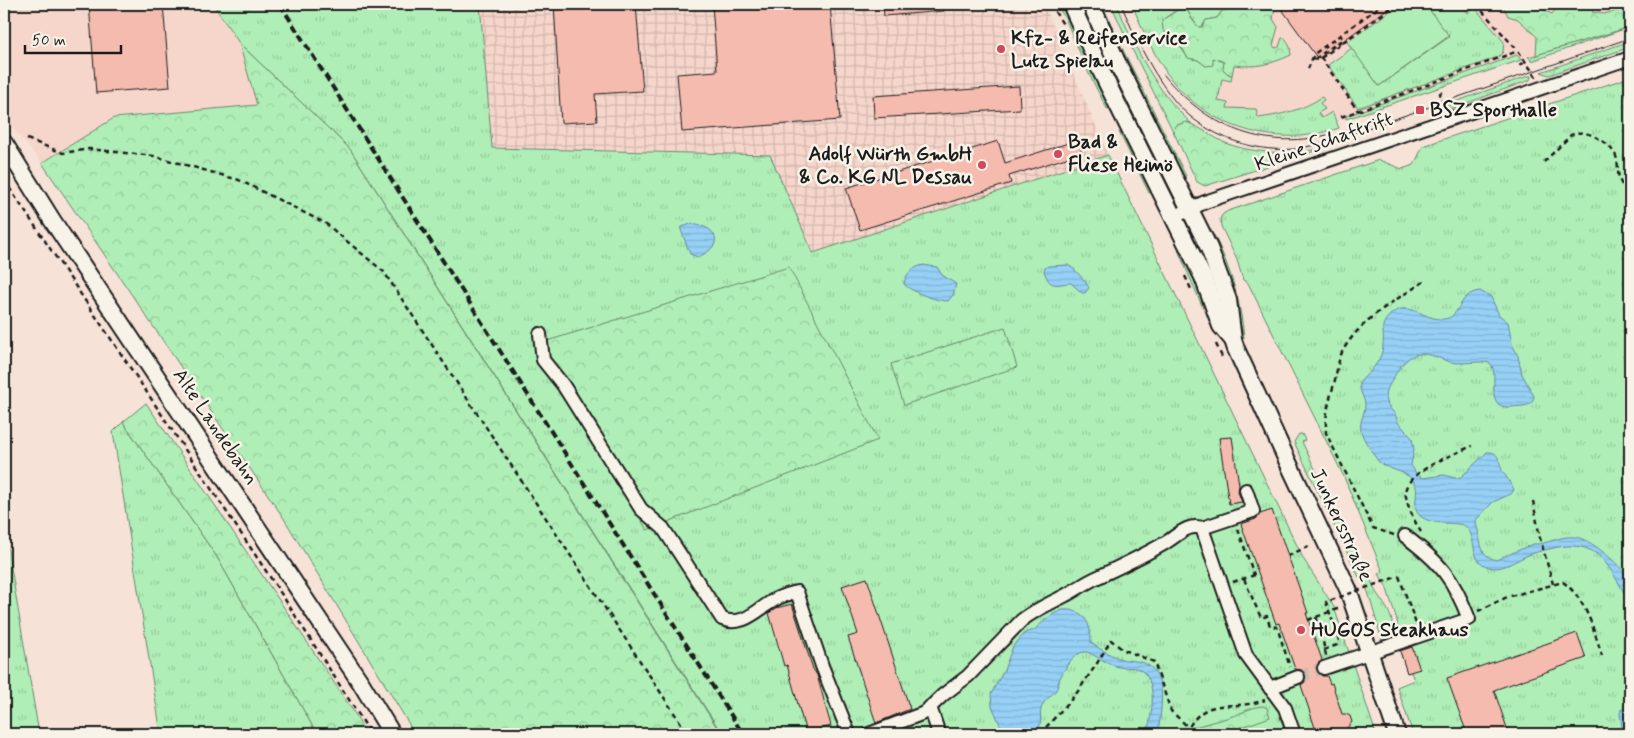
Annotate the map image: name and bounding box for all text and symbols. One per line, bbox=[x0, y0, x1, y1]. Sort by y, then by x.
scale bar bbox=[25, 22, 121, 54]
place label: Kfz- & Reifenservice Lutz Spielau bbox=[1011, 25, 1188, 75]
text: 50 m bbox=[32, 31, 66, 51]
marker: Kfz- & Reifenservice Lutz Spielau bbox=[995, 43, 1007, 55]
place label: BSZ Sporthalle bbox=[1430, 97, 1557, 124]
marker: BSZ Sporthalle bbox=[1414, 104, 1426, 116]
street label: Kleine Schaftrift bbox=[1251, 106, 1397, 178]
place label: Bad & Fliese Heimö bbox=[1068, 129, 1173, 179]
place label: Adolf Würth GmbH & Co. KG NL Dessau bbox=[799, 141, 972, 191]
marker: Bad & Fliese Heimö bbox=[1052, 148, 1064, 160]
marker: Adolf Würth GmbH & Co. KG NL Dessau bbox=[976, 159, 988, 171]
street label: Alte Landebahn bbox=[166, 363, 264, 491]
street label: Junkersstraße bbox=[1303, 464, 1379, 586]
place label: HUGOS Steakhaus bbox=[1311, 617, 1468, 644]
marker: HUGOS Steakhaus bbox=[1295, 624, 1307, 636]

